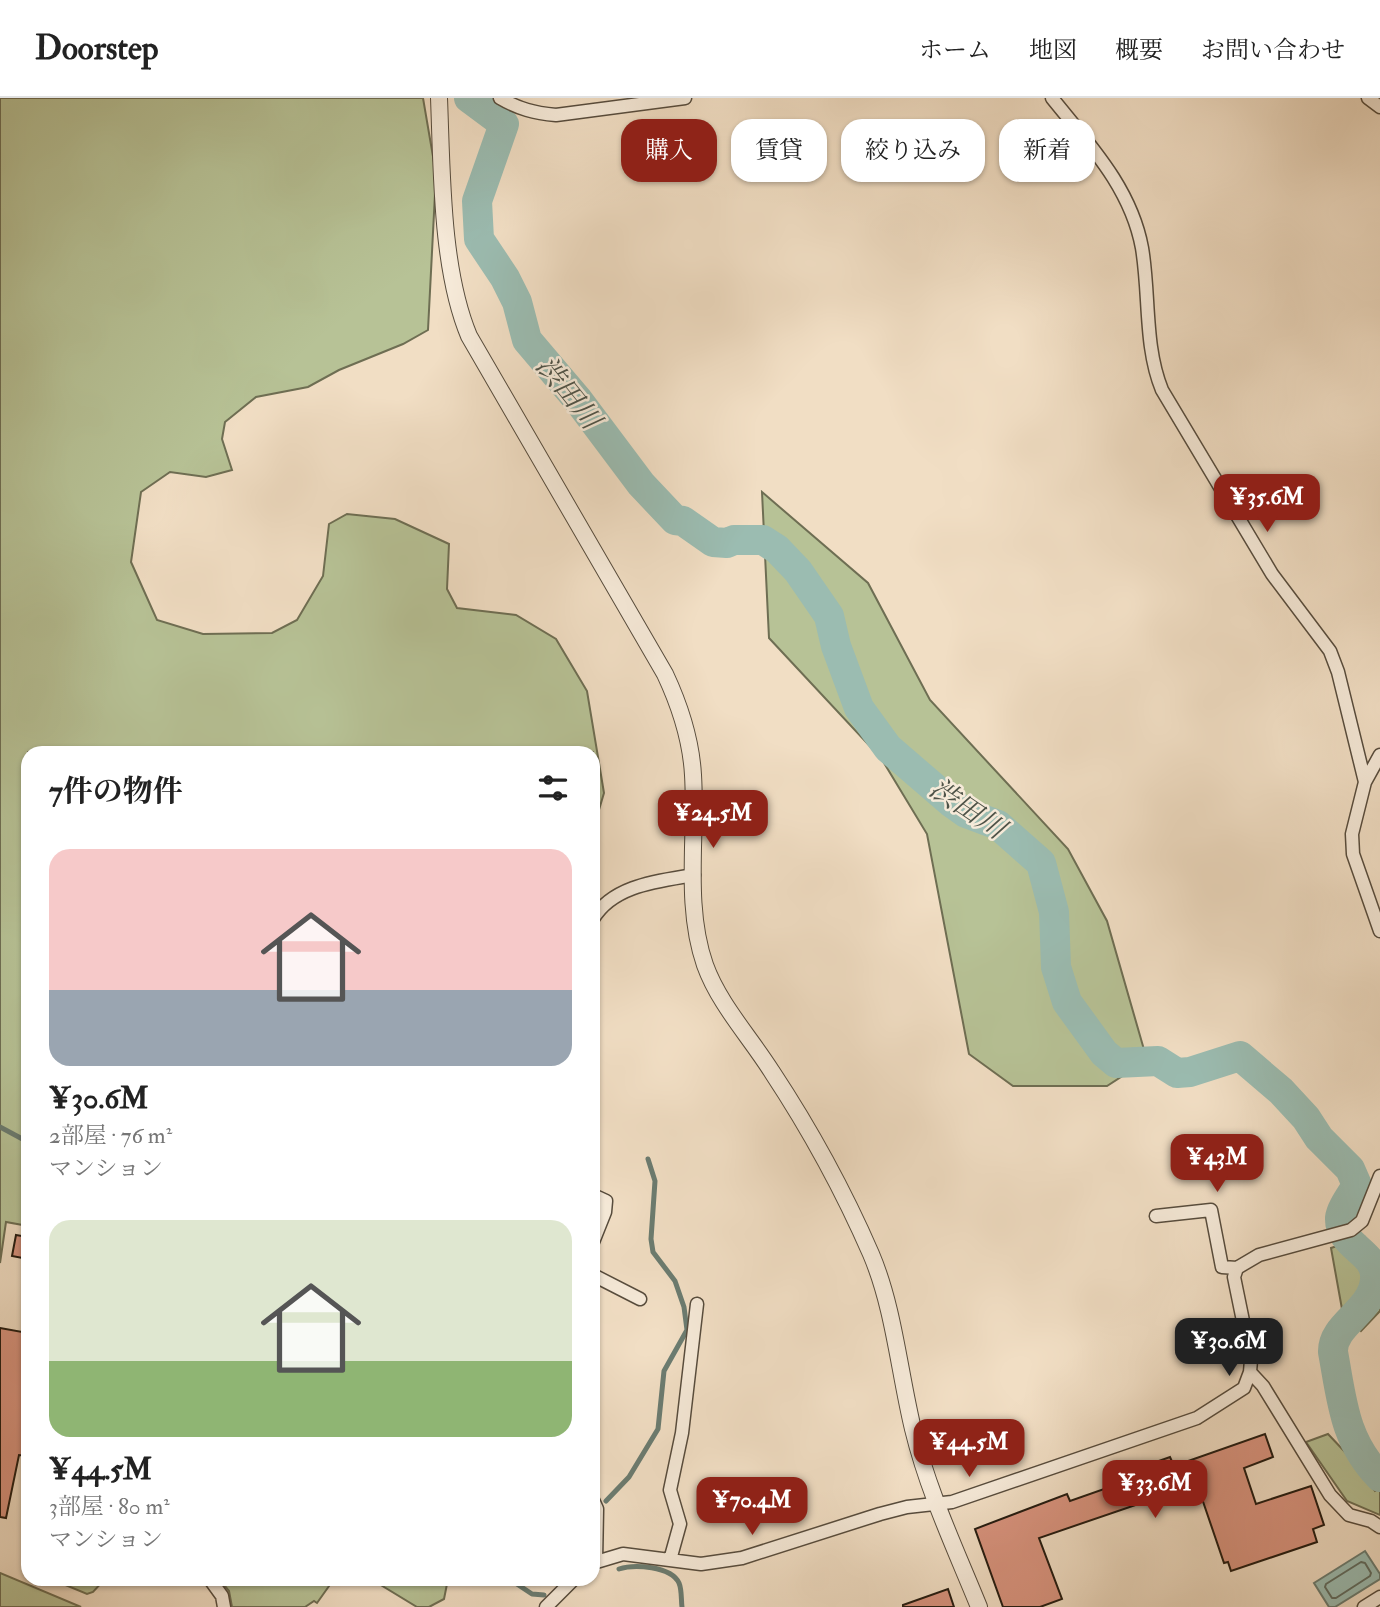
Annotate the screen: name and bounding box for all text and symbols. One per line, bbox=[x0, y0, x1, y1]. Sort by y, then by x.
text: Doorstep bbox=[35, 28, 158, 69]
text: ホーム bbox=[919, 35, 991, 66]
text: 地図 bbox=[1029, 35, 1077, 66]
text: 概要 bbox=[1115, 35, 1163, 66]
text: お問い合わせ bbox=[1201, 35, 1345, 66]
chip: 購入 bbox=[621, 119, 717, 182]
chip: 賃貸 bbox=[731, 119, 827, 182]
chip: 絞り込み bbox=[841, 119, 985, 182]
chip: 新着 bbox=[999, 119, 1095, 182]
water label: 渋田川 bbox=[528, 349, 610, 439]
pin: ¥35.6M bbox=[1210, 474, 1324, 534]
text: ¥35.6M bbox=[1230, 482, 1304, 511]
icon: filters bbox=[534, 769, 572, 807]
water label: 渋田川 bbox=[923, 771, 1014, 849]
text: 7件の物件 bbox=[49, 773, 183, 810]
pin: ¥24.5M bbox=[656, 790, 770, 850]
text: ¥24.5M bbox=[674, 798, 752, 827]
icon: home bbox=[248, 894, 374, 1020]
text: ¥30.6M bbox=[49, 1080, 148, 1117]
text: 2部屋 · 76 m² bbox=[49, 1121, 172, 1150]
pin: ¥43M bbox=[1176, 1134, 1258, 1194]
text: ¥43M bbox=[1187, 1142, 1247, 1171]
text: マンション bbox=[49, 1154, 163, 1183]
icon: home bbox=[248, 1265, 374, 1391]
pin: ¥30.6M bbox=[1172, 1318, 1286, 1378]
text: ¥30.6M bbox=[1191, 1326, 1267, 1355]
pin: ¥44.5M bbox=[912, 1420, 1026, 1479]
text: ¥44.5M bbox=[929, 1427, 1009, 1456]
text: ¥44.5M bbox=[49, 1451, 152, 1488]
pin: ¥33.6M bbox=[1098, 1460, 1212, 1520]
text: ¥33.6M bbox=[1118, 1468, 1192, 1497]
pin: ¥70.4M bbox=[695, 1478, 809, 1537]
text: ¥70.4M bbox=[712, 1485, 792, 1514]
text: 3部屋 · 80 m² bbox=[49, 1492, 170, 1521]
text: マンション bbox=[49, 1525, 163, 1554]

